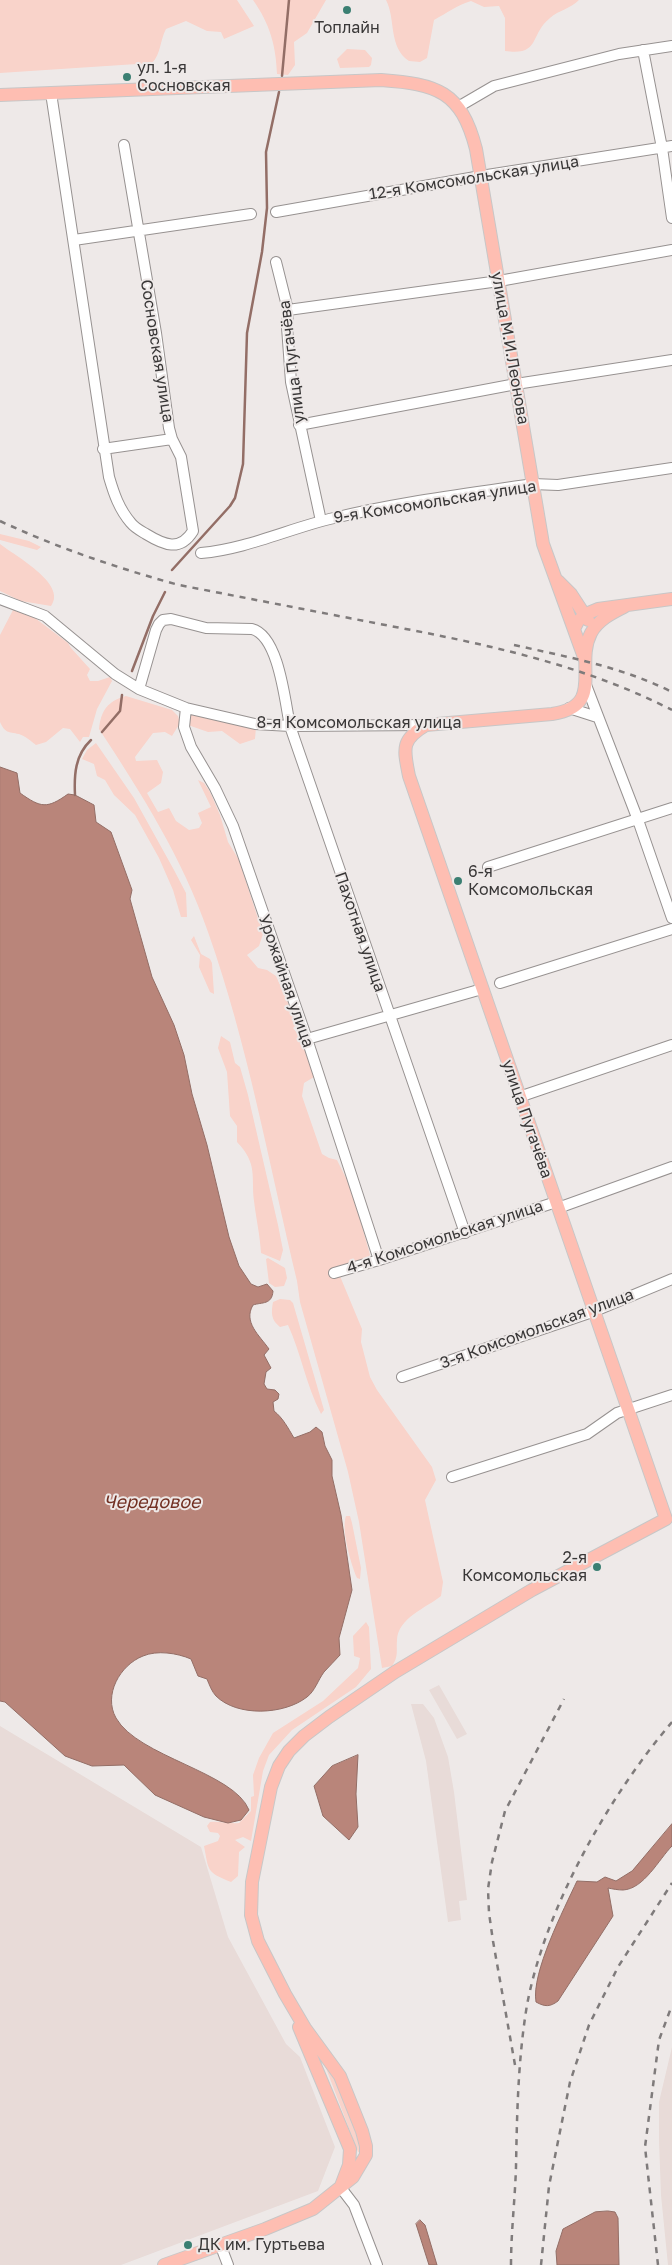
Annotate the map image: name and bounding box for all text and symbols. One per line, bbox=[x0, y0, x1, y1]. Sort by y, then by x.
marker: Топлайн bbox=[341, 4, 353, 16]
place label: Топлайн bbox=[314, 18, 380, 38]
place label: ул. 1-я Сосновская bbox=[137, 58, 231, 96]
marker: ул. 1-я Сосновская bbox=[121, 71, 133, 83]
street label: 12-я Комсомольская улица bbox=[368, 152, 580, 204]
street label: улица М.И.Леонова bbox=[487, 270, 533, 426]
street label: Сосновская улица bbox=[136, 278, 178, 424]
street label: улица Пугачёва bbox=[275, 299, 309, 425]
street label: 9-я Комсомольская улица bbox=[332, 476, 538, 528]
street label: 8-я Комсомольская улица bbox=[257, 713, 461, 733]
place label: 6-я Комсомольская bbox=[468, 862, 593, 900]
street label: Пахотная улица bbox=[330, 869, 390, 995]
marker: 6-я Комсомольская bbox=[452, 875, 464, 887]
street label: Урожайная улица bbox=[254, 912, 318, 1050]
street label: улица Пугачёва bbox=[498, 1057, 556, 1181]
street label: 4-я Комсомольская улица bbox=[345, 1196, 545, 1278]
street label: 3-я Комсомольская улица bbox=[438, 1285, 636, 1373]
water label: Чередовое bbox=[104, 1491, 200, 1513]
place label: 2-я Комсомольская bbox=[462, 1548, 587, 1586]
marker: 2-я Комсомольская bbox=[591, 1561, 603, 1573]
place label: ДК им. Гуртьева bbox=[198, 2235, 325, 2255]
marker: ДК им. Гуртьева bbox=[182, 2239, 194, 2251]

